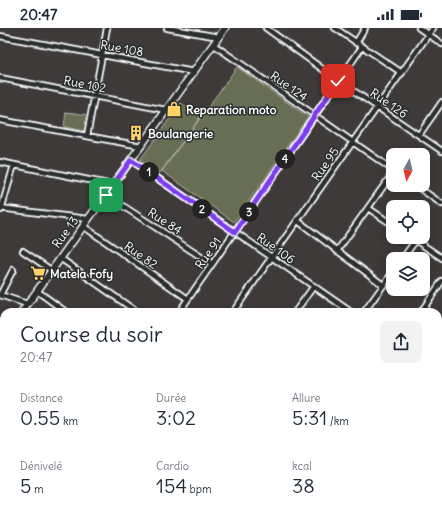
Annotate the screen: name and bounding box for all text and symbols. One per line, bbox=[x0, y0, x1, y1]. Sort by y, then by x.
text: 20:47 bbox=[20, 5, 57, 24]
street label: Rue 108 bbox=[99, 37, 145, 59]
pin bbox=[321, 64, 355, 98]
street label: Rue 124 bbox=[268, 68, 311, 104]
icon: check bbox=[327, 70, 349, 92]
street label: Rue 102 bbox=[62, 73, 108, 96]
street label: Rue 126 bbox=[367, 85, 411, 121]
shop icon: Reparation moto bbox=[165, 100, 183, 118]
place label: Reparation moto bbox=[186, 102, 277, 118]
building icon: Boulangerie bbox=[127, 124, 145, 142]
place label: Boulangerie bbox=[148, 126, 214, 142]
street label: Rue 95 bbox=[308, 144, 342, 184]
north arrow bbox=[386, 148, 430, 192]
map controls bbox=[386, 148, 430, 296]
pin: 4 bbox=[275, 149, 295, 169]
text: 4 bbox=[282, 152, 288, 166]
pin: 1 bbox=[139, 162, 159, 182]
text: 1 bbox=[147, 165, 151, 179]
pin bbox=[89, 178, 123, 212]
icon: arrive bbox=[95, 184, 117, 206]
pin: 2 bbox=[192, 199, 212, 219]
button: locate bbox=[386, 200, 430, 244]
text: 2 bbox=[199, 202, 205, 216]
pin: 3 bbox=[239, 202, 259, 222]
street label: Rue 84 bbox=[145, 204, 185, 238]
text: 3 bbox=[246, 205, 252, 219]
street label: Rue 13 bbox=[49, 213, 82, 251]
street label: Rue 106 bbox=[254, 229, 298, 267]
street label: Rue 91 bbox=[192, 234, 224, 272]
street label: Rue 82 bbox=[121, 238, 161, 272]
button: layers bbox=[386, 252, 430, 296]
supermarket icon: Matela Fofy bbox=[29, 264, 47, 282]
place label: Matela Fofy bbox=[50, 266, 113, 282]
text: Course du soir bbox=[20, 320, 163, 348]
button: share bbox=[380, 321, 422, 363]
text: 20:47 bbox=[20, 349, 52, 366]
text: Distance bbox=[20, 391, 63, 405]
text: Durée bbox=[156, 391, 186, 405]
text: Allure bbox=[292, 391, 321, 405]
text: 0.55 bbox=[20, 405, 60, 430]
text: 3:02 bbox=[156, 405, 196, 430]
text: 5:31 bbox=[292, 405, 327, 430]
text: km bbox=[60, 414, 78, 428]
text: /km bbox=[327, 414, 349, 428]
text: Dénivelé bbox=[20, 459, 62, 473]
text: Cardio bbox=[156, 459, 189, 473]
text: kcal bbox=[292, 459, 312, 473]
text: 5 bbox=[20, 473, 32, 498]
text: 154 bbox=[156, 473, 187, 498]
text: 38 bbox=[292, 473, 315, 498]
text: m bbox=[32, 482, 44, 496]
text: bpm bbox=[187, 482, 212, 496]

